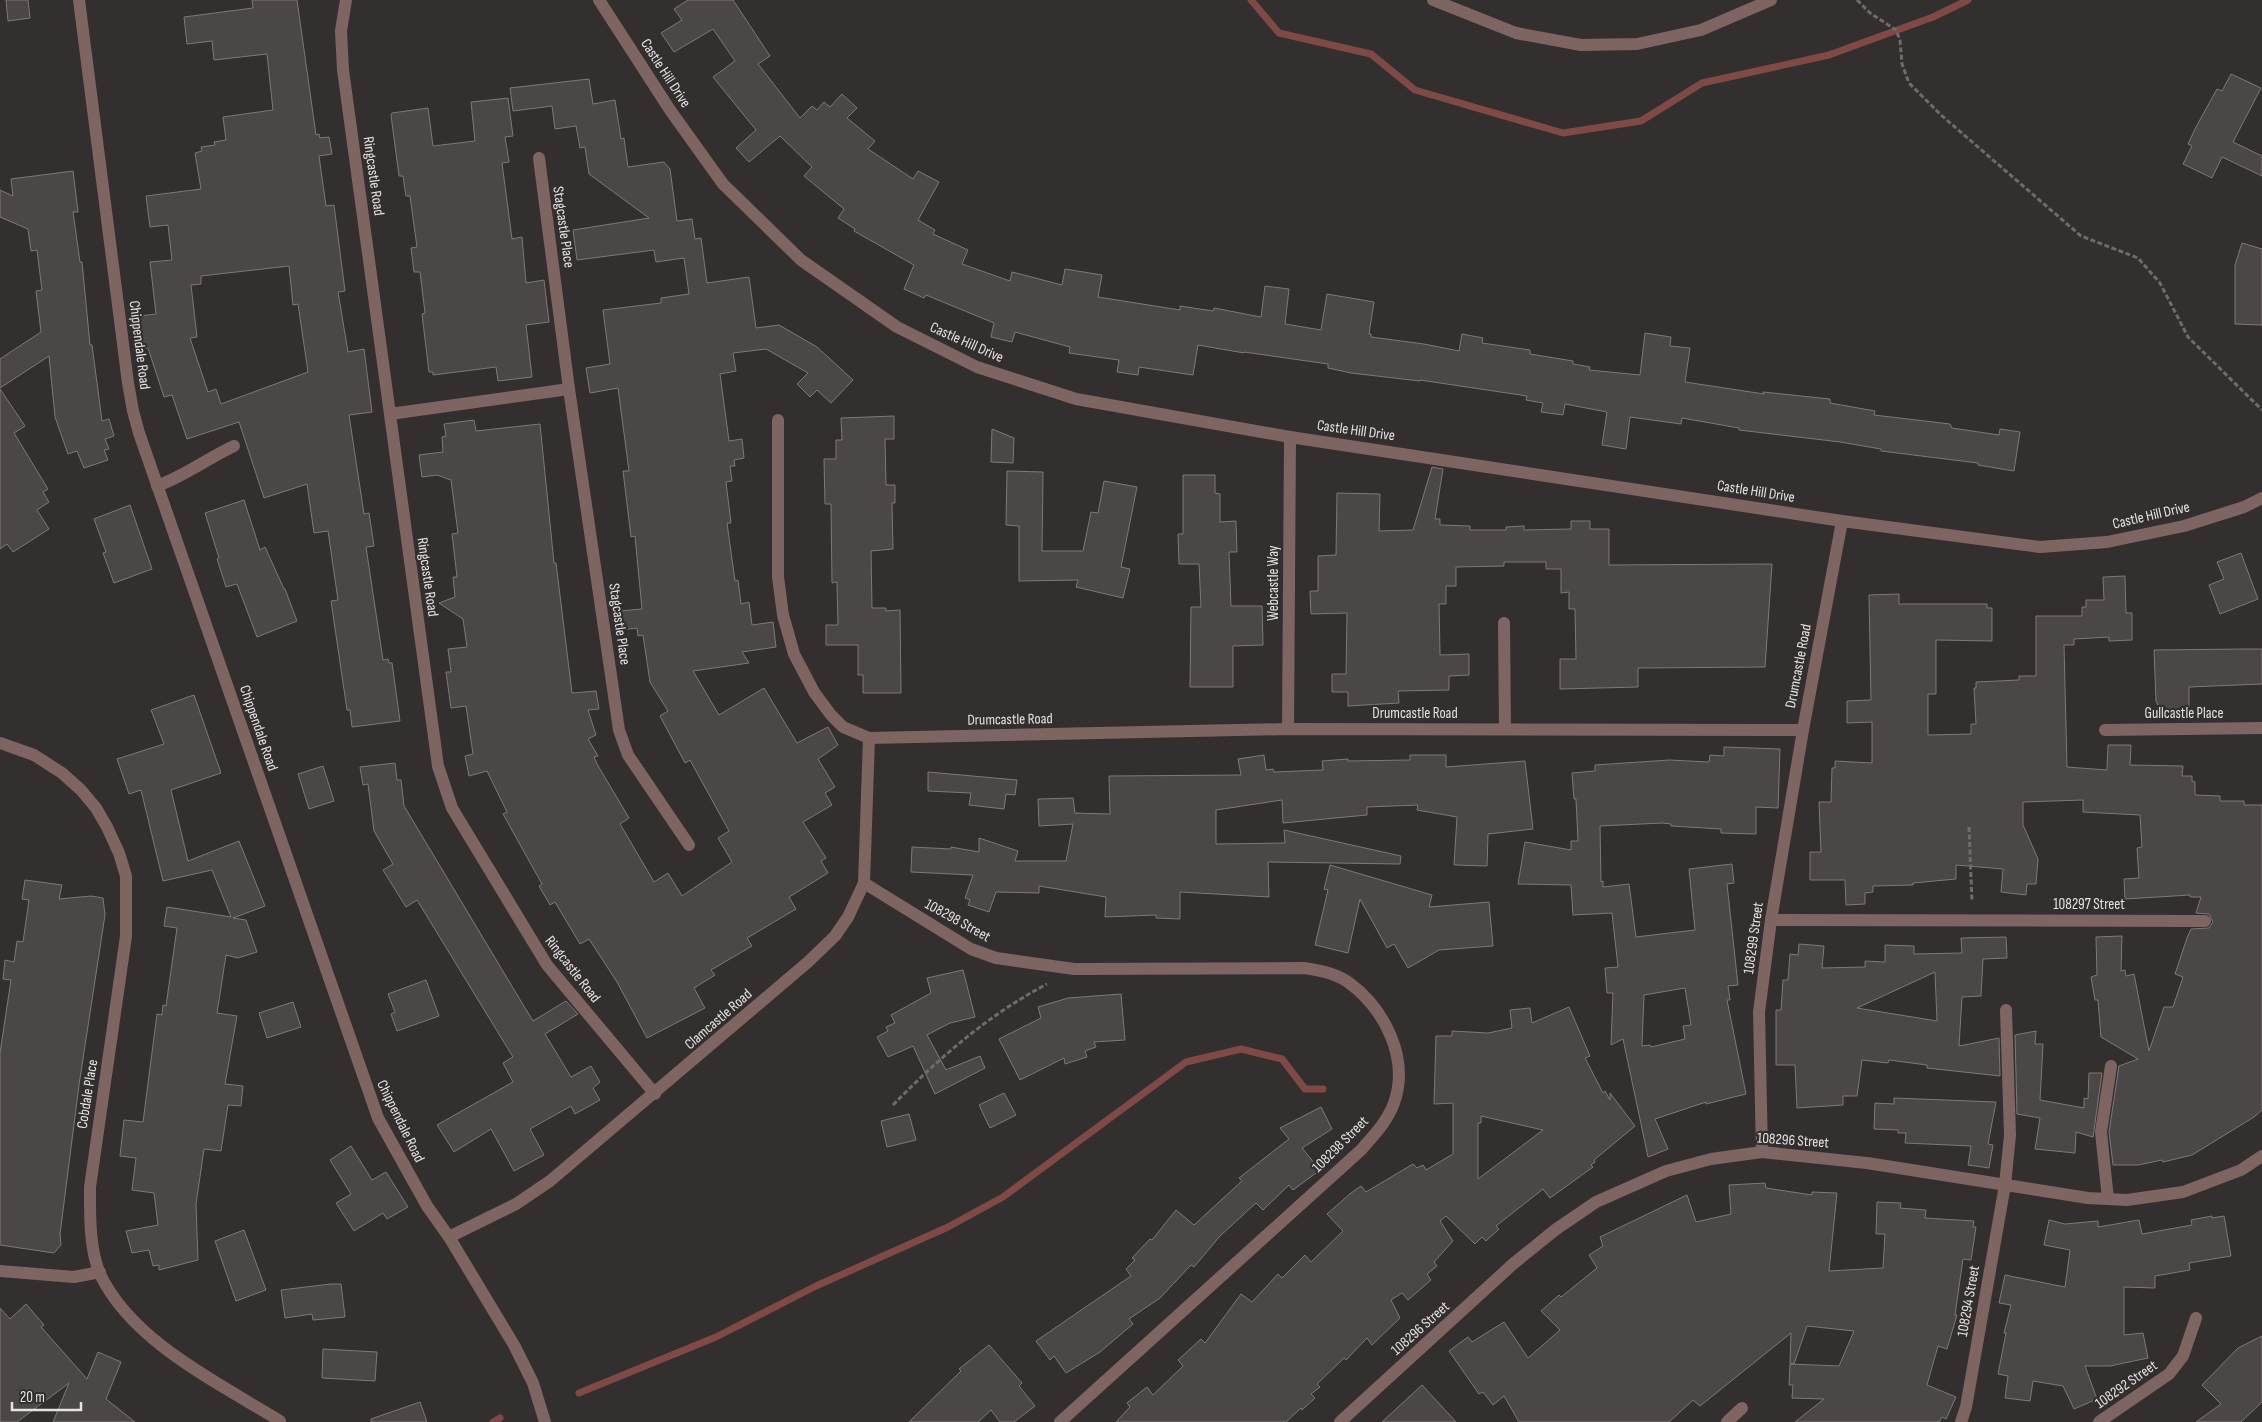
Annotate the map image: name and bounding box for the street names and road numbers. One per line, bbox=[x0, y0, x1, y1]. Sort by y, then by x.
street label: Castle Hill Drive bbox=[636, 35, 695, 111]
street label: Ringcastle Road bbox=[359, 135, 388, 217]
street label: Stagcastle Place bbox=[548, 185, 579, 269]
street label: Chippendale Road bbox=[125, 299, 154, 391]
street label: Castle Hill Drive bbox=[927, 318, 1007, 367]
street label: Castle Hill Drive bbox=[1316, 416, 1396, 445]
street label: Castle Hill Drive bbox=[1716, 476, 1796, 507]
street label: Castle Hill Drive bbox=[2111, 497, 2192, 534]
street label: Ringcastle Road bbox=[413, 536, 442, 618]
street label: Webcastle Way bbox=[1264, 545, 1283, 621]
street label: Stagcastle Place bbox=[604, 582, 635, 666]
street label: Drumcastle Road bbox=[1781, 622, 1816, 710]
street label: Chippendale Road bbox=[235, 683, 282, 774]
street label: Drumcastle Road bbox=[1372, 704, 1458, 723]
street label: Gullcastle Place bbox=[2145, 704, 2223, 723]
street label: Drumcastle Road bbox=[967, 709, 1053, 730]
street label: 108298 Street bbox=[922, 895, 994, 946]
street label: 108297 Street bbox=[2053, 895, 2125, 914]
street label: 108299 Street bbox=[1739, 901, 1768, 975]
street label: Ringcastle Road bbox=[541, 932, 605, 1007]
street label: Clamcastle Road bbox=[681, 985, 756, 1054]
street label: Cobdale Place bbox=[73, 1058, 102, 1130]
street label: Chippendale Road bbox=[372, 1077, 429, 1166]
street label: 108298 Street bbox=[1308, 1112, 1373, 1177]
street label: 108296 Street bbox=[1756, 1129, 1830, 1153]
street label: 108294 Street bbox=[1953, 1264, 1984, 1338]
street label: 108296 Street bbox=[1387, 1297, 1454, 1360]
street label: 108292 Street bbox=[2091, 1356, 2161, 1413]

